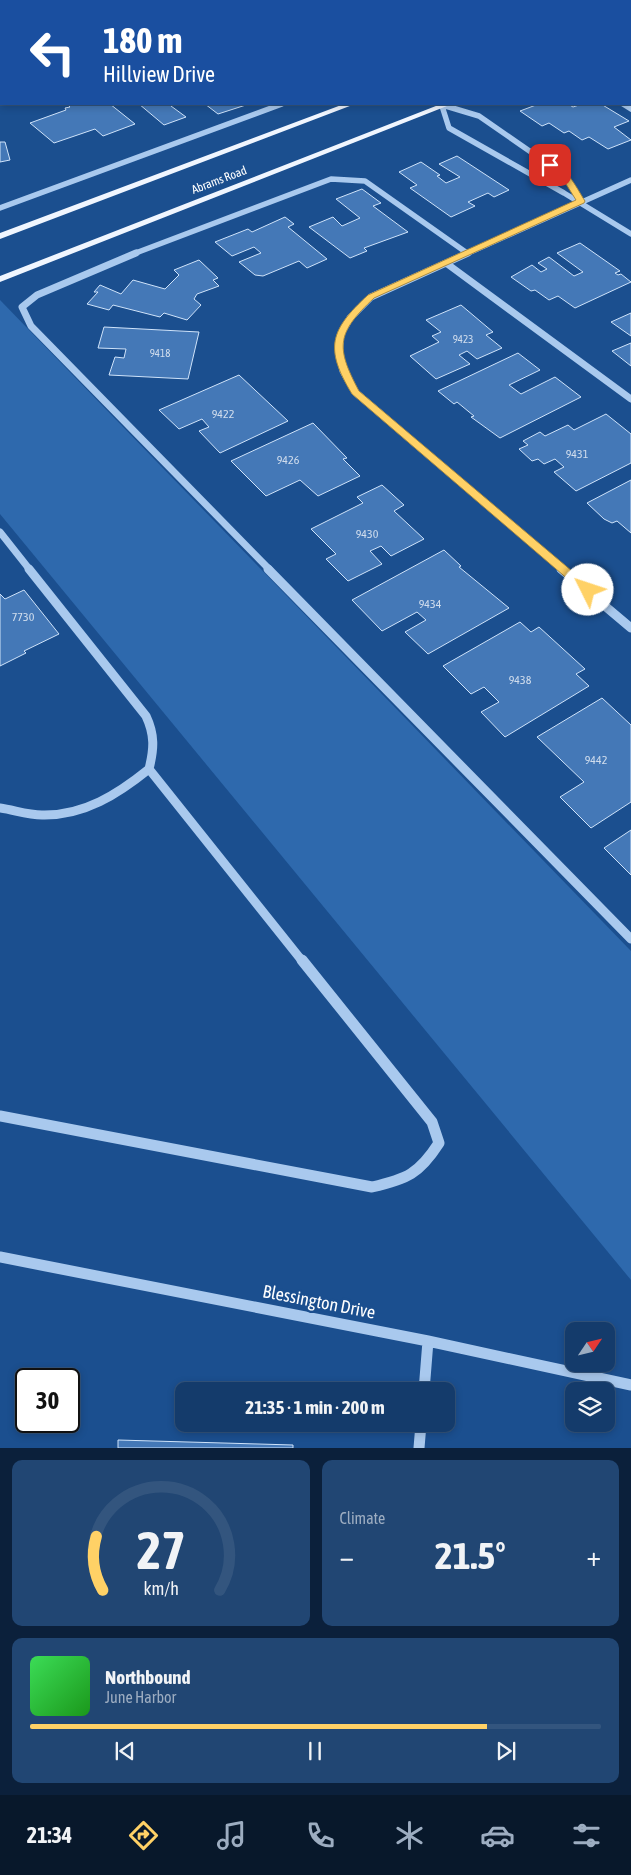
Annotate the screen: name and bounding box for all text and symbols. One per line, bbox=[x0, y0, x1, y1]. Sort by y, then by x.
icon: left bbox=[20, 20, 85, 85]
text: 180 m bbox=[103, 20, 182, 60]
text: Hillview Drive bbox=[103, 61, 215, 87]
pin bbox=[529, 144, 571, 186]
icon: arrive bbox=[536, 151, 564, 179]
street label: Abrams Road bbox=[189, 163, 249, 197]
house number: 9423 bbox=[453, 333, 473, 345]
house number: 9418 bbox=[150, 347, 170, 359]
house number: 9422 bbox=[212, 407, 234, 421]
house number: 9431 bbox=[566, 447, 589, 461]
house number: 9426 bbox=[277, 453, 300, 467]
house number: 9430 bbox=[356, 527, 379, 541]
position arrow bbox=[561, 563, 613, 615]
house number: 9434 bbox=[419, 597, 442, 611]
house number: 7730 bbox=[12, 610, 35, 624]
house number: 9438 bbox=[509, 673, 532, 687]
house number: 9442 bbox=[585, 753, 607, 767]
street label: Blessington Drive bbox=[261, 1280, 377, 1323]
north arrow bbox=[565, 1322, 615, 1372]
map controls bbox=[565, 1322, 615, 1432]
speed limit sign: 30 bbox=[15, 1368, 80, 1433]
button: layers bbox=[565, 1382, 615, 1432]
text: 21:35 · 1 min · 200 m bbox=[245, 1396, 385, 1418]
text: Climate bbox=[340, 1509, 385, 1527]
text: 27 bbox=[136, 1520, 185, 1580]
text: 21.5° bbox=[435, 1534, 506, 1577]
text: − bbox=[340, 1540, 354, 1572]
text: + bbox=[586, 1540, 601, 1572]
text: km/h bbox=[143, 1578, 178, 1599]
text: Northbound bbox=[105, 1666, 191, 1688]
text: June Harbor bbox=[105, 1688, 176, 1706]
icon: previous bbox=[111, 1737, 139, 1765]
icon: pause bbox=[301, 1737, 329, 1765]
icon: next bbox=[492, 1737, 520, 1765]
icon: directions bbox=[126, 1818, 161, 1853]
icon: music bbox=[214, 1818, 249, 1853]
icon: phone bbox=[303, 1818, 338, 1853]
icon: climate bbox=[392, 1818, 427, 1853]
icon: car bbox=[480, 1818, 515, 1853]
icon: filters bbox=[569, 1818, 604, 1853]
text: 21:34 bbox=[27, 1822, 72, 1848]

